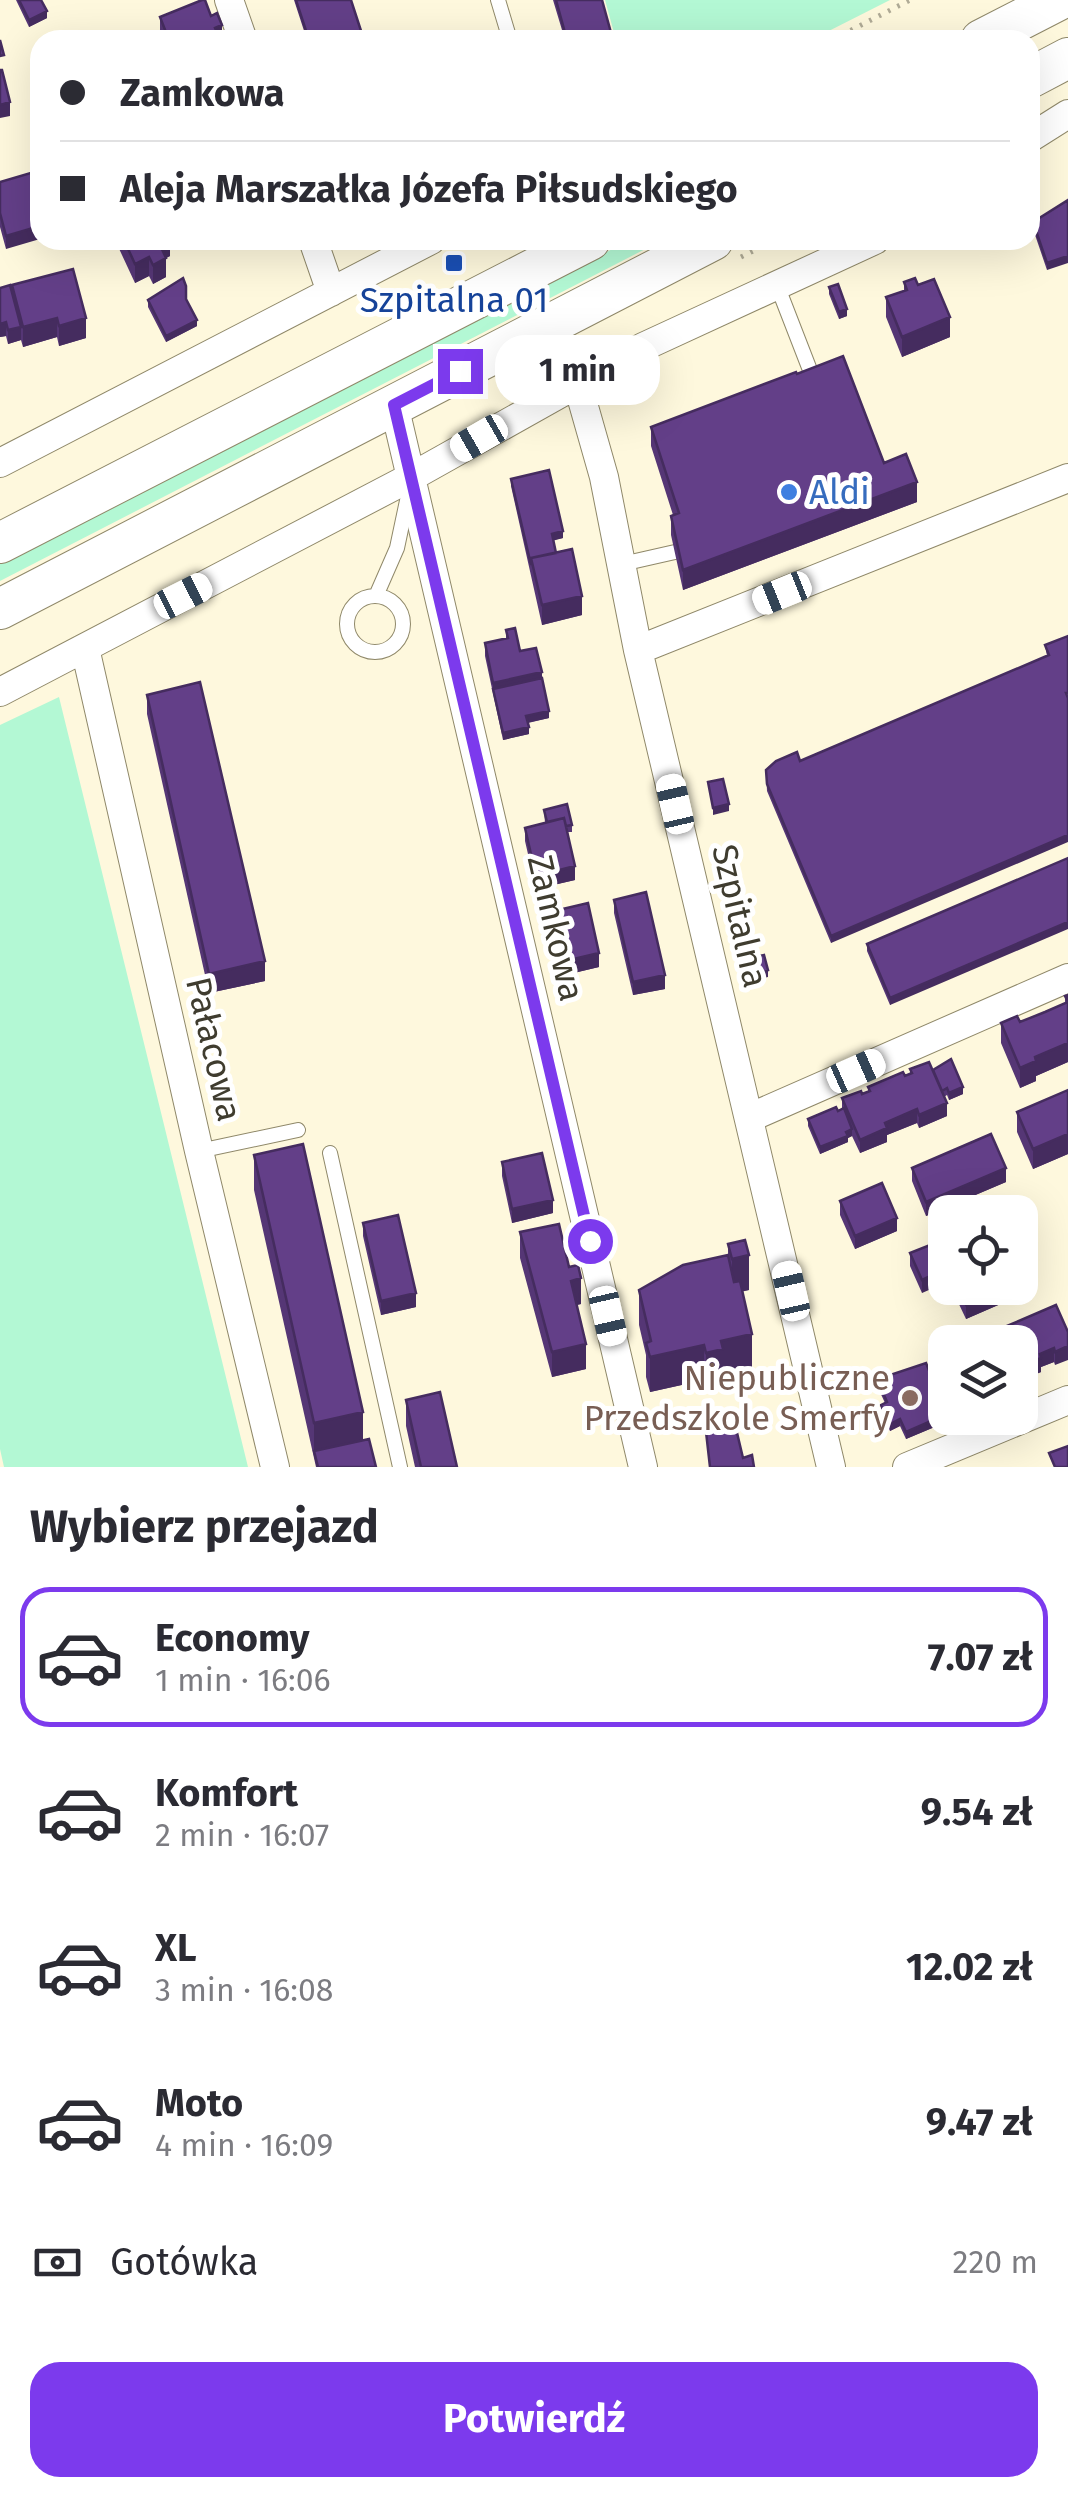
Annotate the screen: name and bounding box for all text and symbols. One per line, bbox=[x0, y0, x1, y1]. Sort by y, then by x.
text: Zamkowa bbox=[120, 70, 285, 116]
text: Aleja Marszałka Józefa Piłsudskiego bbox=[120, 166, 738, 212]
marker: Szpitalna 01 bbox=[443, 252, 465, 274]
place label: Szpitalna 01 bbox=[360, 279, 548, 321]
callout: 1 min bbox=[495, 336, 660, 406]
route end bbox=[438, 349, 483, 394]
text: 1 min bbox=[539, 351, 616, 389]
car bbox=[446, 410, 512, 466]
place label: Aldi bbox=[809, 471, 870, 513]
marker: Aldi bbox=[778, 481, 800, 503]
car bbox=[749, 568, 815, 618]
car bbox=[149, 569, 217, 623]
car bbox=[654, 771, 696, 837]
street label: Szpitalna bbox=[703, 840, 777, 992]
street label: Zamkowa bbox=[519, 851, 593, 1005]
street label: Pałacowa bbox=[177, 973, 251, 1125]
car bbox=[822, 1045, 890, 1097]
map controls bbox=[928, 1195, 1038, 1435]
button: locate bbox=[928, 1195, 1038, 1305]
route start bbox=[568, 1219, 613, 1264]
car bbox=[770, 1258, 812, 1324]
car bbox=[587, 1283, 629, 1349]
button: layers bbox=[928, 1325, 1038, 1435]
place label: Niepubliczne Przedszkole Smerfy bbox=[583, 1357, 890, 1439]
marker: Niepubliczne Przedszkole Smerfy bbox=[899, 1387, 921, 1409]
text: Wybierz przejazd bbox=[30, 1500, 379, 1554]
icon: car bbox=[35, 1612, 125, 1702]
text: Economy bbox=[155, 1615, 310, 1661]
text: 7.07 zł bbox=[928, 1634, 1033, 1680]
text: 1 min · 16:06 bbox=[155, 1661, 331, 1699]
icon: car bbox=[35, 1767, 125, 1857]
text: Komfort bbox=[155, 1770, 298, 1816]
text: 9.54 zł bbox=[921, 1789, 1033, 1835]
text: 2 min · 16:07 bbox=[155, 1816, 329, 1854]
icon: car bbox=[35, 1922, 125, 2012]
text: XL bbox=[155, 1925, 197, 1971]
text: 12.02 zł bbox=[906, 1944, 1033, 1990]
text: 3 min · 16:08 bbox=[155, 1971, 333, 2009]
icon: car bbox=[35, 2077, 125, 2167]
text: Moto bbox=[155, 2080, 243, 2126]
text: 9.47 zł bbox=[926, 2099, 1033, 2145]
text: 4 min · 16:09 bbox=[155, 2126, 333, 2164]
icon: cash bbox=[30, 2235, 85, 2290]
text: Gotówka bbox=[110, 2239, 258, 2285]
text: 220 m bbox=[953, 2243, 1038, 2281]
button: Potwierdź bbox=[30, 2362, 1038, 2477]

